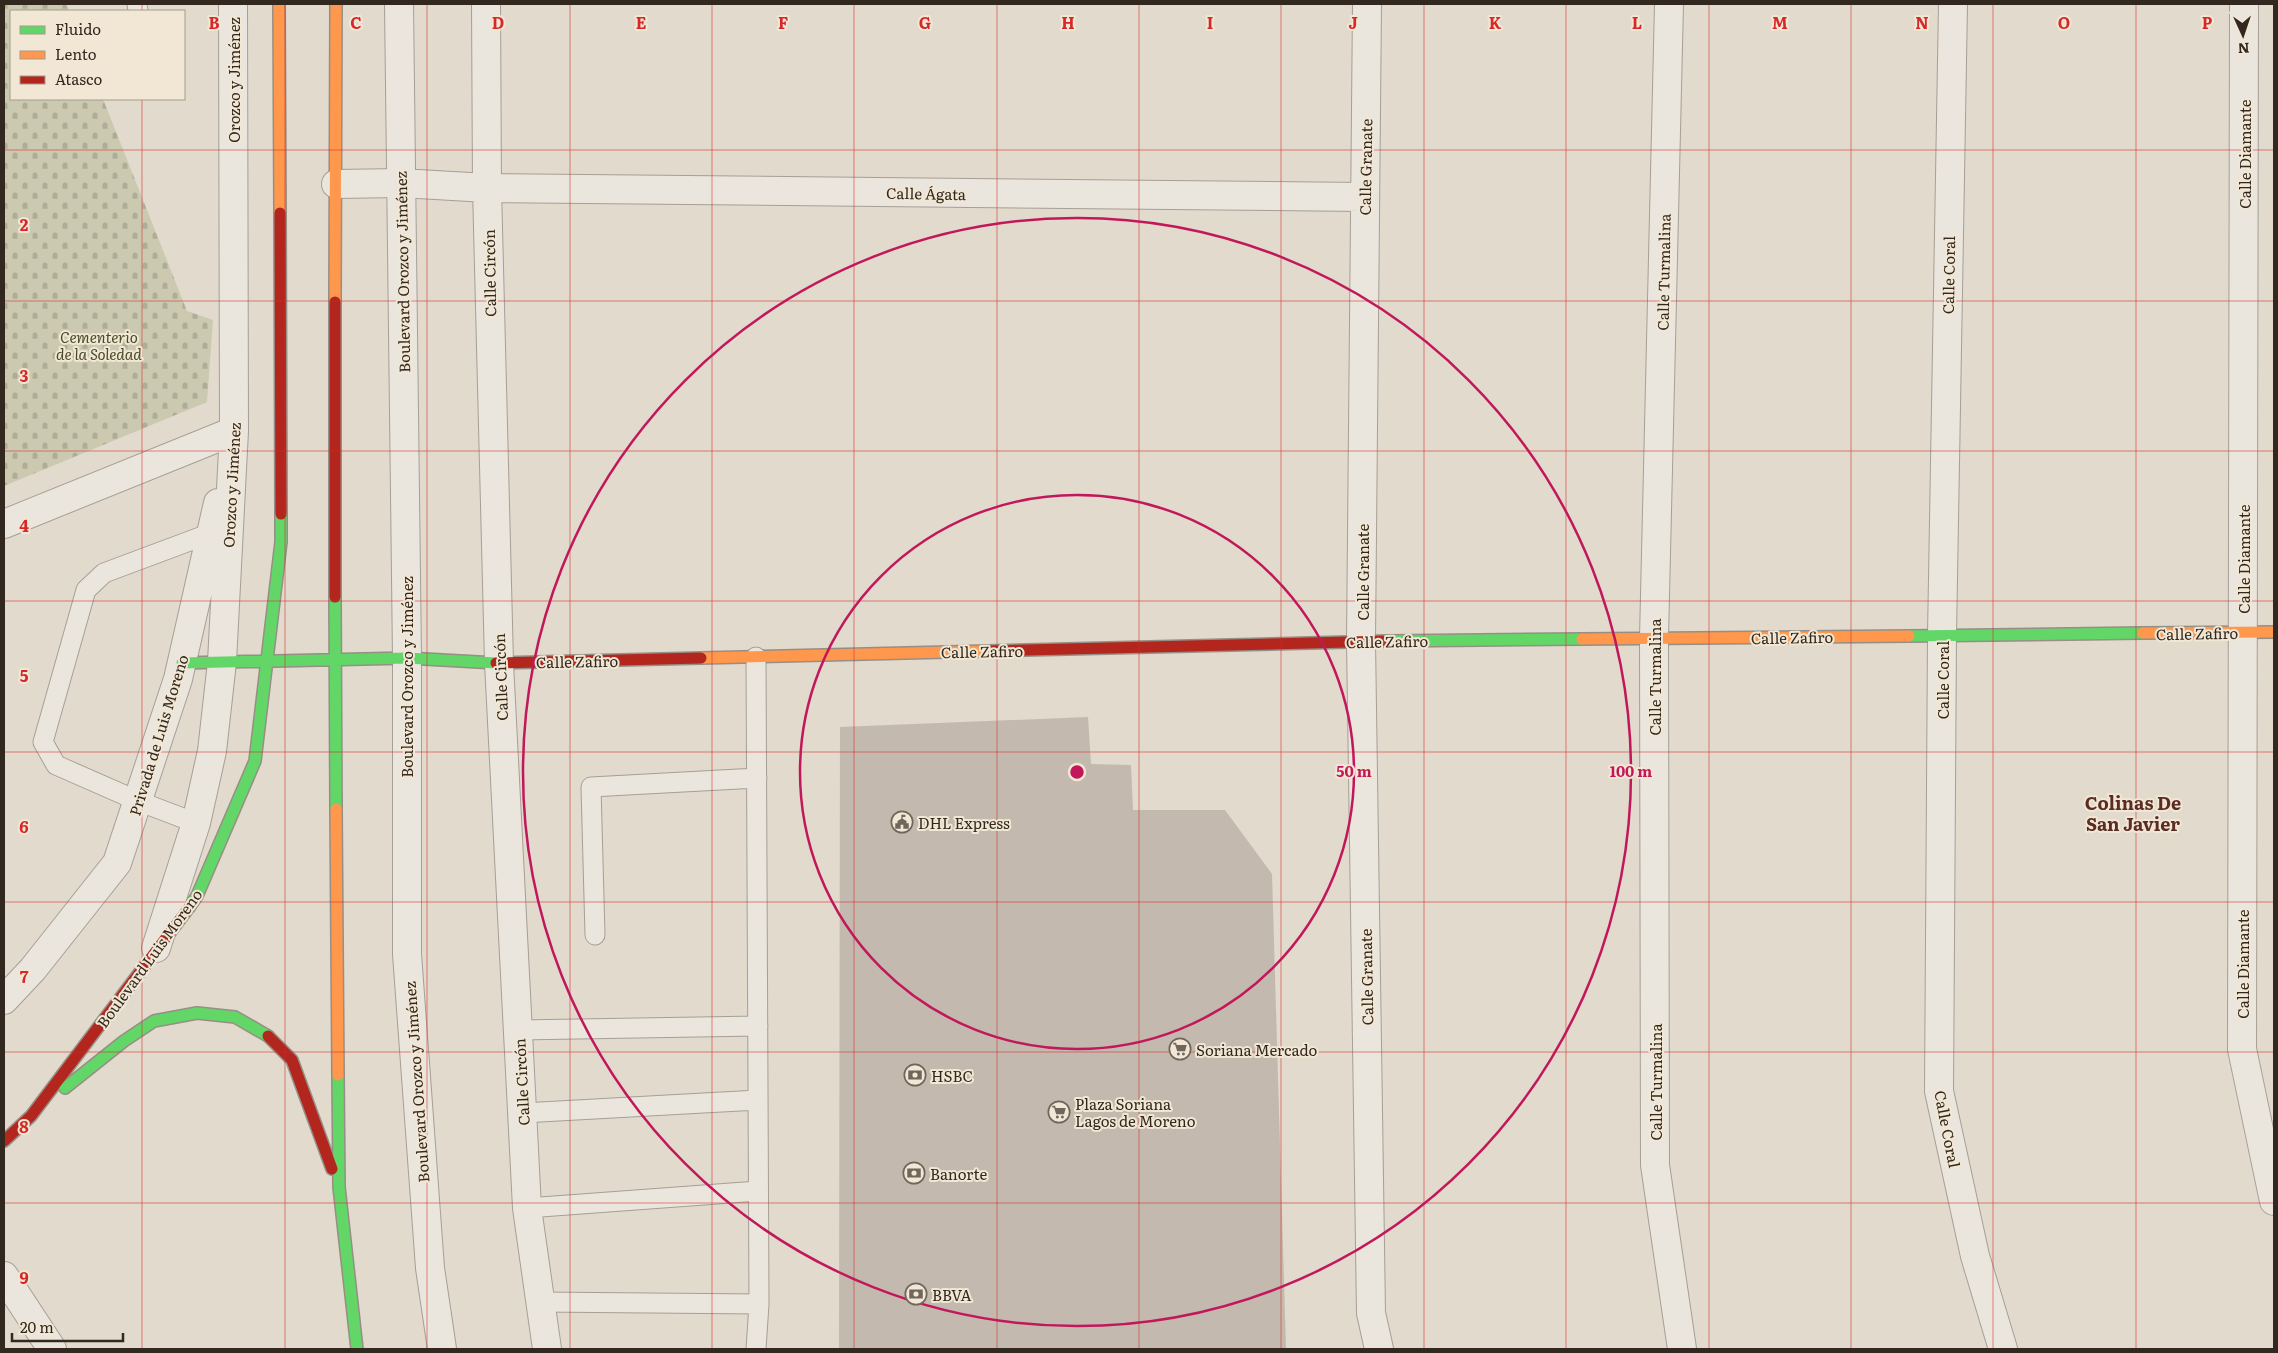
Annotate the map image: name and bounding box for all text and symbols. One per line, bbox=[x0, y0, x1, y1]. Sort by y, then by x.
legend bbox=[10, 10, 185, 100]
text: B bbox=[208, 10, 220, 34]
text: C bbox=[350, 10, 362, 34]
text: D bbox=[492, 10, 504, 34]
text: E bbox=[636, 10, 647, 34]
text: F bbox=[778, 10, 788, 34]
text: G bbox=[919, 10, 931, 34]
text: H bbox=[1061, 10, 1075, 34]
text: I bbox=[1207, 10, 1213, 34]
text: J bbox=[1348, 10, 1358, 34]
text: K bbox=[1489, 10, 1502, 34]
text: L bbox=[1632, 10, 1642, 34]
text: M bbox=[1772, 10, 1788, 34]
text: N bbox=[1915, 10, 1929, 34]
text: O bbox=[2058, 10, 2070, 34]
text: P bbox=[2202, 10, 2213, 34]
north arrow bbox=[2218, 10, 2268, 60]
text: Fluido bbox=[55, 17, 101, 40]
street label: Orozco y Jiménez bbox=[222, 17, 245, 143]
text: N bbox=[2237, 39, 2250, 59]
text: Lento bbox=[55, 42, 97, 65]
text: Atasco bbox=[55, 67, 102, 90]
street label: Calle Diamante bbox=[2233, 99, 2256, 209]
street label: Calle Granate bbox=[1353, 118, 1377, 216]
street label: Boulevard Orozco y Jiménez bbox=[389, 171, 415, 373]
street label: Calle Ágata bbox=[886, 181, 967, 205]
text: 2 bbox=[20, 212, 29, 236]
street label: Calle Turmalina bbox=[1650, 212, 1676, 331]
street label: Calle Circón bbox=[477, 229, 501, 317]
street label: Calle Coral bbox=[1936, 236, 1960, 314]
park label: Cementerio de la Soledad bbox=[56, 325, 142, 365]
text: 3 bbox=[20, 363, 29, 387]
street label: Orozco y Jiménez bbox=[216, 422, 246, 548]
street label: Calle Diamante bbox=[2232, 504, 2255, 614]
text: 4 bbox=[19, 513, 29, 537]
street label: Calle Granate bbox=[1351, 523, 1374, 620]
street label: Boulevard Orozco y Jiménez bbox=[395, 576, 418, 778]
street label: Calle Turmalina bbox=[1643, 618, 1666, 736]
street label: Calle Zafiro bbox=[2156, 621, 2239, 645]
street label: Calle Zafiro bbox=[1751, 625, 1834, 649]
street label: Calle Zafiro bbox=[1346, 629, 1429, 653]
street label: Calle Circón bbox=[487, 633, 513, 721]
street label: Calle Zafiro bbox=[941, 639, 1024, 663]
street label: Calle Coral bbox=[1931, 641, 1954, 719]
street label: Calle Zafiro bbox=[536, 649, 619, 673]
street label: Privada de Luis Moreno bbox=[123, 651, 194, 818]
text: 5 bbox=[20, 663, 29, 687]
text: 50 m bbox=[1336, 759, 1372, 782]
text: 100 m bbox=[1610, 759, 1652, 782]
centre of rings bbox=[1068, 763, 1086, 781]
district label: Colinas De San Javier bbox=[2085, 789, 2181, 837]
public building icon: DHL Express bbox=[890, 810, 914, 834]
place label: DHL Express bbox=[918, 811, 1010, 834]
text: 6 bbox=[19, 814, 29, 838]
street label: Boulevard Luis Moreno bbox=[91, 884, 207, 1032]
street label: Calle Diamante bbox=[2231, 909, 2254, 1019]
street label: Calle Granate bbox=[1354, 928, 1378, 1026]
text: 7 bbox=[20, 964, 29, 988]
street label: Boulevard Orozco y Jiménez bbox=[397, 981, 435, 1183]
street label: Calle Turmalina bbox=[1644, 1023, 1667, 1141]
supermarket icon: Soriana Mercado bbox=[1168, 1037, 1192, 1061]
street label: Calle Circón bbox=[507, 1038, 535, 1126]
place label: Soriana Mercado bbox=[1196, 1038, 1317, 1061]
bank icon: HSBC bbox=[903, 1063, 927, 1087]
place label: HSBC bbox=[931, 1064, 973, 1087]
street label: Calle Coral bbox=[1929, 1088, 1967, 1170]
place label: Plaza Soriana Lagos de Moreno bbox=[1075, 1092, 1196, 1132]
supermarket icon: Plaza Soriana Lagos de Moreno bbox=[1047, 1100, 1071, 1124]
text: 8 bbox=[19, 1114, 29, 1138]
bank icon: Banorte bbox=[902, 1161, 926, 1185]
place label: Banorte bbox=[930, 1162, 987, 1185]
text: 9 bbox=[19, 1265, 29, 1289]
bank icon: BBVA bbox=[904, 1282, 928, 1306]
place label: BBVA bbox=[932, 1283, 972, 1306]
scale bar bbox=[12, 1310, 124, 1342]
text: 20 m bbox=[20, 1315, 54, 1338]

